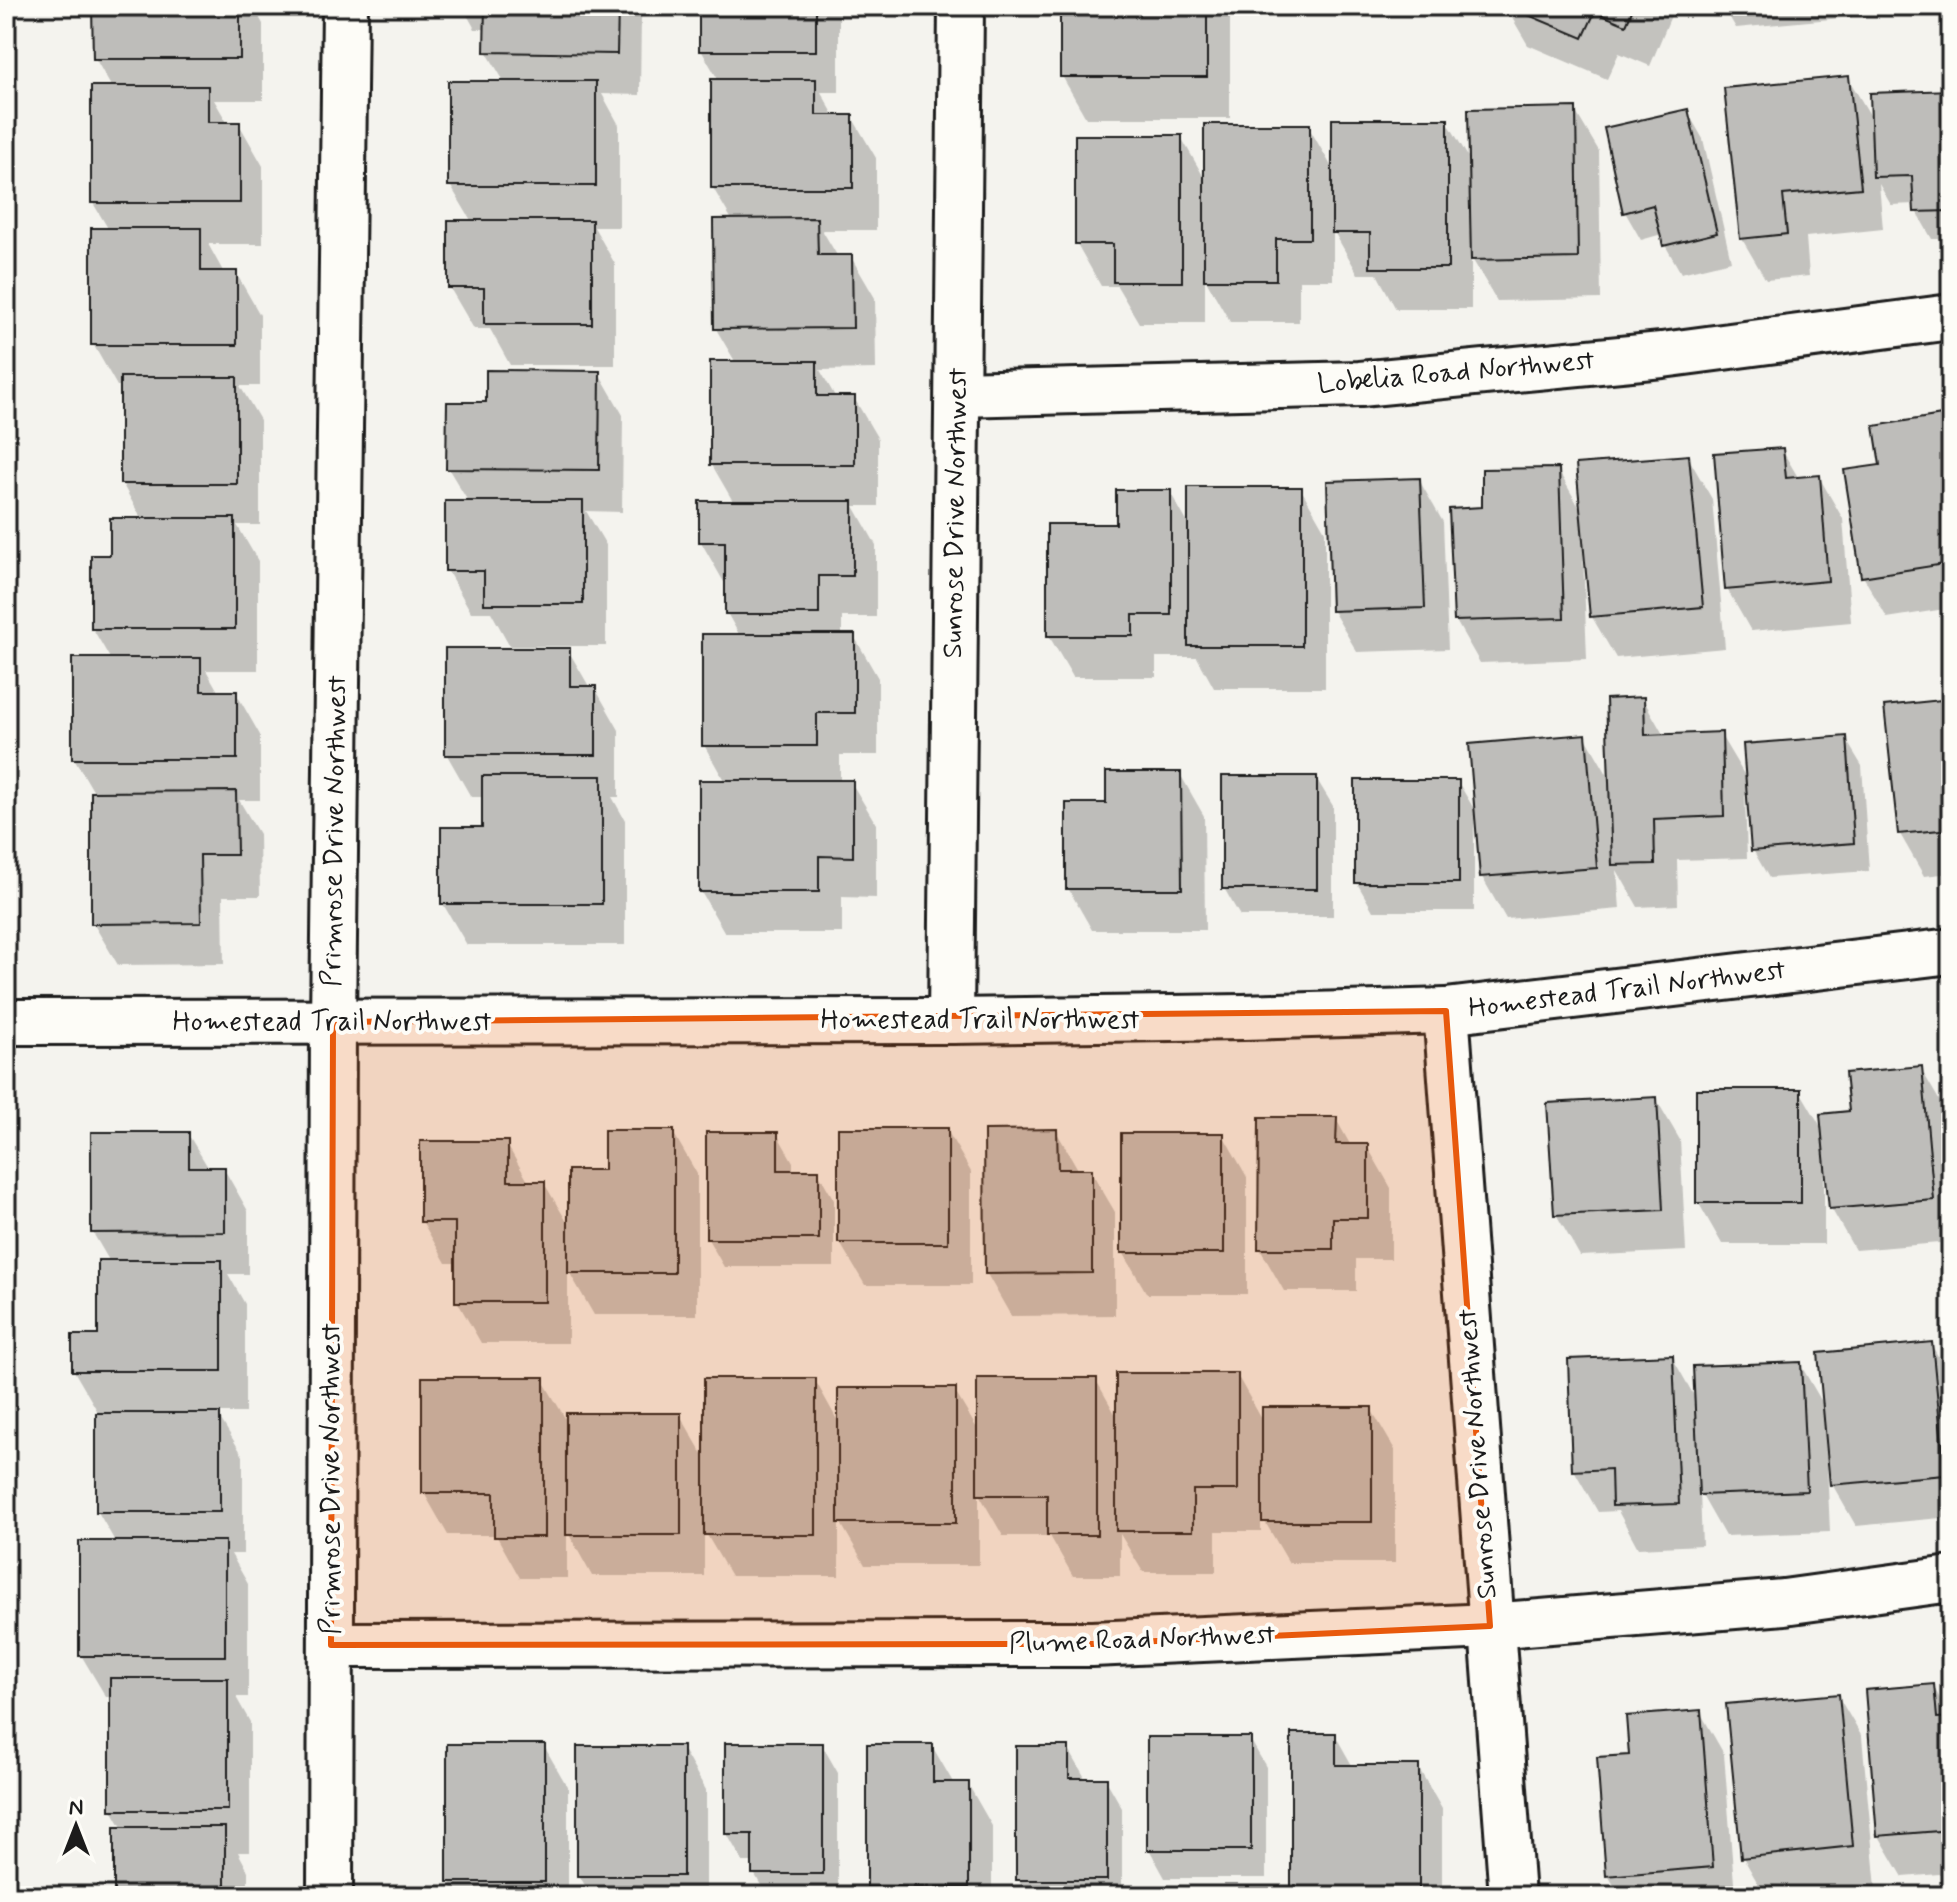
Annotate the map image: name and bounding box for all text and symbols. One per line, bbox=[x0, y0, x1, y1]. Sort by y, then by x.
street label: Lobelia Road Northwest bbox=[1316, 342, 1597, 404]
street label: Sunrose Drive Northwest bbox=[935, 367, 977, 659]
street label: Primrose Drive Northwest bbox=[314, 674, 356, 987]
street label: Homestead Trail Northwest bbox=[1466, 952, 1788, 1028]
street label: Homestead Trail Northwest bbox=[820, 1002, 1140, 1039]
street label: Homestead Trail Northwest bbox=[172, 1004, 492, 1041]
street label: Sunrose Drive Northwest bbox=[1449, 1307, 1507, 1600]
street label: Primrose Drive Northwest bbox=[313, 1323, 350, 1635]
street label: Plume Road Northwest bbox=[1008, 1617, 1277, 1663]
north arrow bbox=[36, 1786, 116, 1866]
text: N bbox=[69, 1794, 83, 1822]

